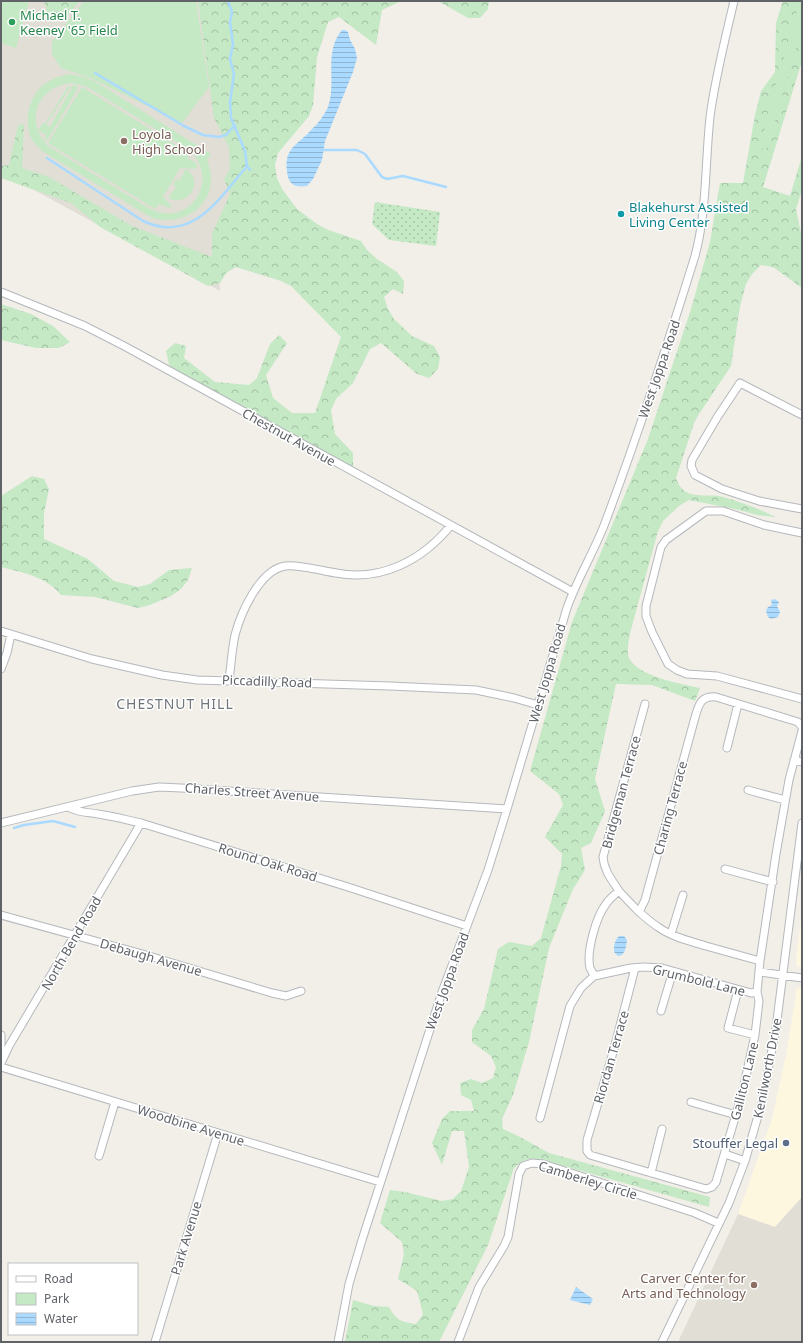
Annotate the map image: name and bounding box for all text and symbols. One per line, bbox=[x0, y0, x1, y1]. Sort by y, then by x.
place label: Michael T. Keeney '65 Field bbox=[20, 6, 118, 39]
marker: Michael T. Keeney '65 Field bbox=[7, 17, 17, 27]
place label: Loyola High School bbox=[132, 125, 205, 158]
marker: Loyola High School bbox=[119, 136, 129, 146]
place label: Blakehurst Assisted Living Center bbox=[629, 198, 748, 231]
marker: Blakehurst Assisted Living Center bbox=[616, 209, 626, 219]
street label: West Joppa Road bbox=[634, 317, 684, 421]
street label: Chestnut Avenue bbox=[239, 404, 339, 470]
street label: West Joppa Road bbox=[524, 621, 570, 725]
street label: Piccadilly Road bbox=[222, 670, 312, 692]
district label: CHESTNUT HILL bbox=[116, 694, 234, 713]
street label: Bridgeman Terrace bbox=[597, 733, 645, 851]
street label: Charing Terrace bbox=[649, 759, 691, 857]
street label: Charles Street Avenue bbox=[184, 778, 320, 806]
street label: Round Oak Road bbox=[216, 838, 320, 886]
street label: North Bend Road bbox=[37, 893, 105, 993]
street label: West Joppa Road bbox=[421, 930, 473, 1032]
street label: Debaugh Avenue bbox=[98, 934, 204, 980]
street label: Grumbold Lane bbox=[651, 960, 747, 1000]
street label: Riordan Terrace bbox=[589, 1008, 633, 1106]
street label: Kenilworth Drive bbox=[748, 1016, 786, 1120]
street label: Galliton Lane bbox=[726, 1040, 762, 1122]
street label: Woodbine Avenue bbox=[135, 1100, 247, 1150]
place label: Stouffer Legal bbox=[692, 1134, 778, 1152]
marker: Stouffer Legal bbox=[781, 1138, 791, 1148]
street label: Camberley Circle bbox=[536, 1156, 640, 1204]
street label: Park Avenue bbox=[166, 1199, 206, 1277]
legend bbox=[8, 1263, 138, 1335]
place label: Carver Center for Arts and Technology bbox=[622, 1269, 747, 1302]
text: Road bbox=[44, 1270, 73, 1287]
marker: Carver Center for Arts and Technology bbox=[749, 1280, 759, 1290]
text: Park bbox=[44, 1290, 70, 1307]
text: Water bbox=[44, 1310, 78, 1327]

